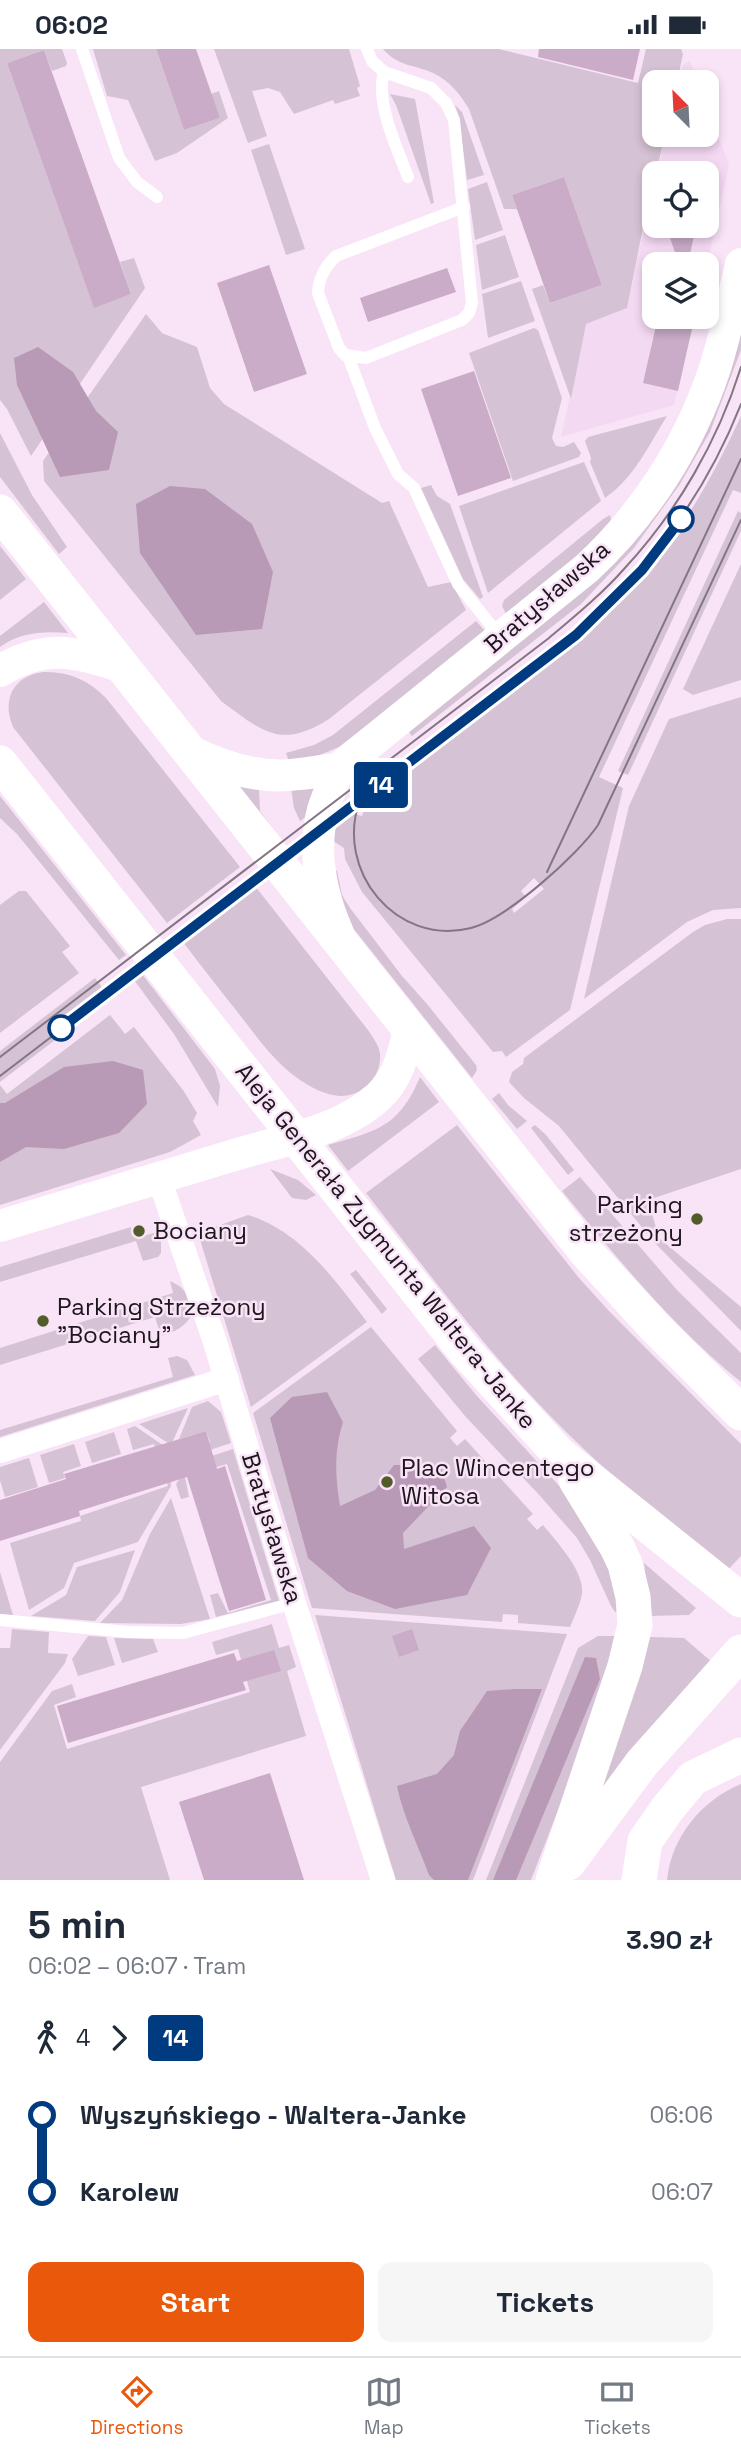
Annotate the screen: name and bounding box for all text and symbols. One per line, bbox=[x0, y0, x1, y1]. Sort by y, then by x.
text: 06:02 bbox=[35, 8, 108, 42]
north arrow bbox=[642, 70, 719, 147]
map controls bbox=[642, 70, 719, 329]
button: locate bbox=[642, 161, 719, 238]
button: layers bbox=[642, 252, 719, 329]
unlabelled marker bbox=[668, 506, 694, 532]
street label: Bratysławska bbox=[477, 533, 616, 660]
line badge: 14 bbox=[350, 762, 412, 808]
text: 14 bbox=[368, 769, 394, 800]
unlabelled marker bbox=[48, 1015, 74, 1041]
street label: Aleja Generała Zygmunta Waltera-Janke bbox=[229, 1056, 544, 1435]
place label: Parking strzeżony bbox=[569, 1189, 683, 1248]
marker: Parking strzeżony bbox=[689, 1211, 705, 1227]
place label: Bociany bbox=[153, 1215, 247, 1246]
marker: Bociany bbox=[131, 1223, 147, 1239]
place label: Parking Strzeżony "Bociany" bbox=[57, 1291, 266, 1350]
marker: Parking Strzeżony "Bociany" bbox=[35, 1313, 51, 1329]
street label: Bratysławska bbox=[235, 1448, 310, 1607]
place label: Plac Wincentego Witosa bbox=[401, 1452, 595, 1511]
marker: Plac Wincentego Witosa bbox=[379, 1474, 395, 1490]
text: 5 min bbox=[28, 1901, 126, 1949]
text: 3.90 zł bbox=[626, 1923, 713, 1957]
text: 06:02 – 06:07 · Tram bbox=[28, 1951, 246, 1981]
icon: walk bbox=[28, 2019, 66, 2057]
icon: forward bbox=[100, 2019, 138, 2057]
text: 14 bbox=[162, 2022, 189, 2053]
text: 4 bbox=[76, 2023, 90, 2053]
text: Wyszyńskiego - Waltera-Janke bbox=[80, 2098, 467, 2132]
text: 06:06 bbox=[650, 2100, 713, 2130]
text: Karolew bbox=[80, 2175, 179, 2209]
text: 06:07 bbox=[651, 2177, 713, 2207]
button: Start bbox=[28, 2262, 364, 2342]
button: Tickets bbox=[378, 2262, 713, 2342]
tab: Directions bbox=[90, 2373, 183, 2440]
tab: Map bbox=[364, 2373, 404, 2440]
tab: Tickets bbox=[584, 2373, 651, 2440]

